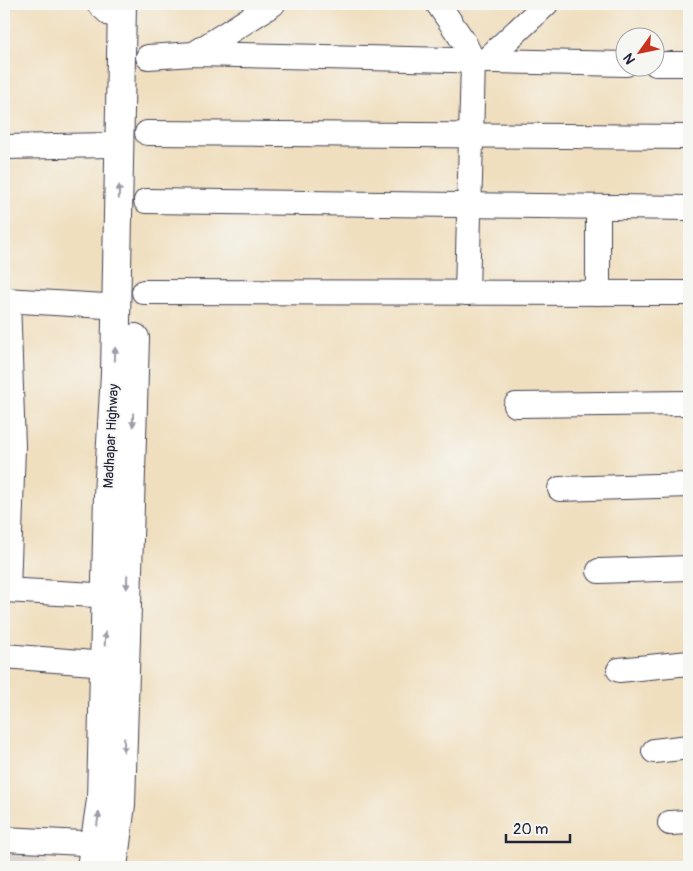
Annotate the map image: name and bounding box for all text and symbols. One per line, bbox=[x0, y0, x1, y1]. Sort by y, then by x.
north arrow bbox=[616, 28, 666, 78]
text: N bbox=[620, 50, 639, 67]
one-way arrow bbox=[115, 184, 123, 200]
one-way arrow bbox=[111, 346, 119, 362]
street label: Madhapar Highway bbox=[100, 383, 122, 489]
one-way arrow bbox=[129, 412, 137, 428]
one-way arrow bbox=[123, 575, 131, 591]
one-way arrow bbox=[101, 631, 109, 647]
one-way arrow bbox=[119, 737, 127, 753]
one-way arrow bbox=[94, 811, 102, 827]
scale bar bbox=[506, 811, 569, 843]
text: 20 m bbox=[513, 820, 548, 839]

